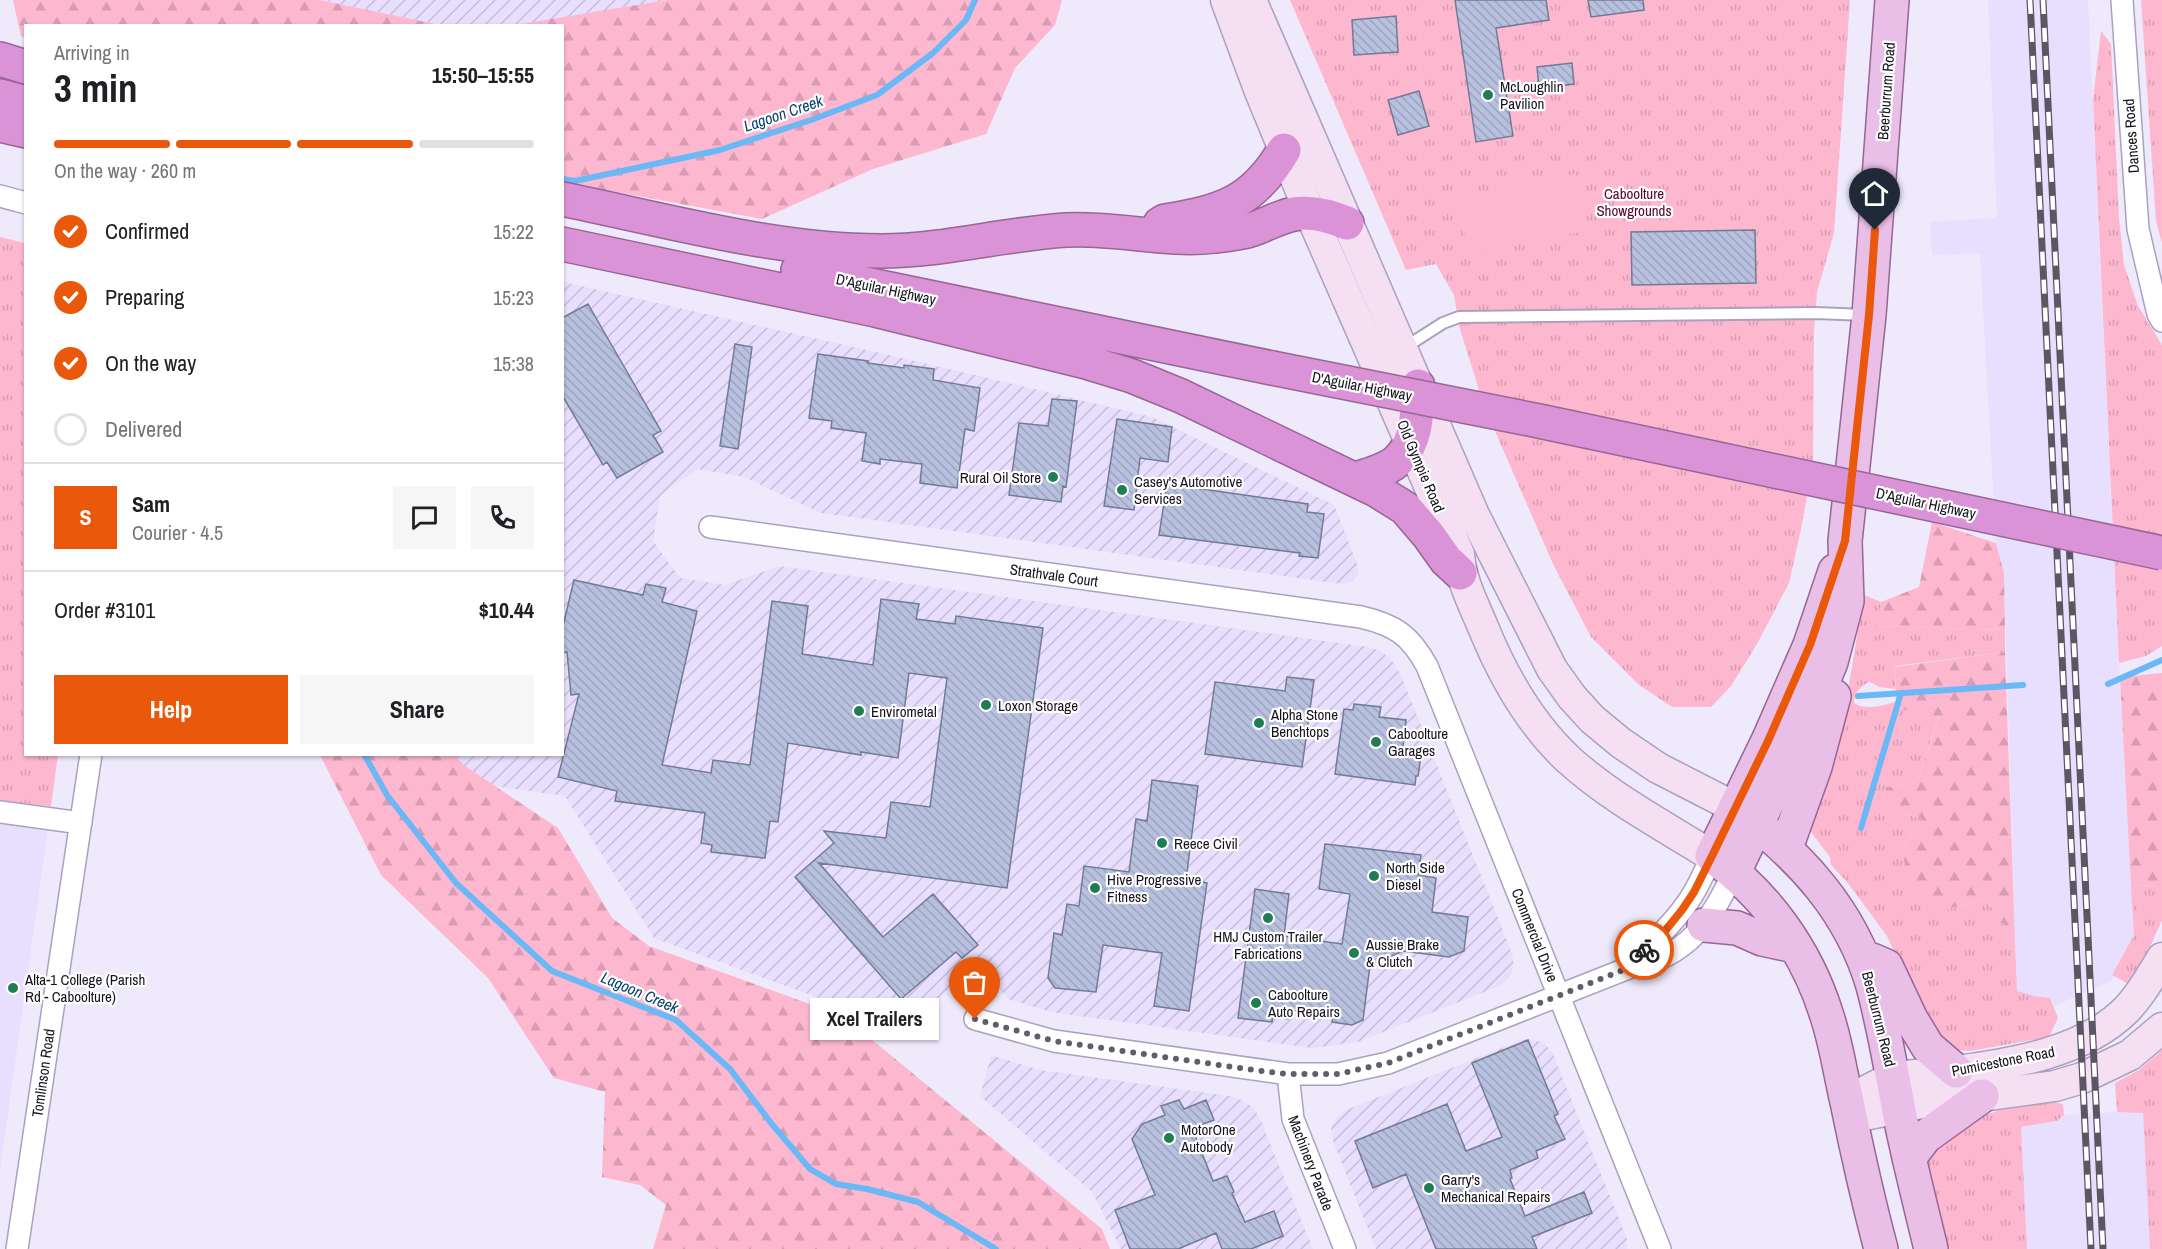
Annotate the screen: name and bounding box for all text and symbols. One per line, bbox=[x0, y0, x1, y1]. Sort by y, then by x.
text: Arriving in bbox=[54, 39, 130, 66]
street label: Beerburrum Road bbox=[1872, 42, 1900, 140]
text: 15:50–15:55 bbox=[432, 60, 534, 90]
text: 3 min bbox=[54, 62, 138, 114]
place label: McLoughlin Pavilion bbox=[1500, 76, 1564, 114]
marker: McLoughlin Pavilion bbox=[1481, 88, 1495, 102]
water label: Lagoon Creek bbox=[740, 89, 826, 137]
street label: Dances Road bbox=[2118, 98, 2144, 174]
text: On the way · 260 m bbox=[54, 157, 196, 184]
pin bbox=[1849, 168, 1900, 230]
icon: home bbox=[1858, 177, 1891, 210]
park label: Caboolture Showgrounds bbox=[1596, 183, 1672, 221]
icon: check bbox=[54, 215, 87, 248]
text: Confirmed bbox=[105, 216, 189, 246]
text: 15:22 bbox=[493, 218, 534, 245]
street label: D'Aguilar Highway bbox=[834, 268, 939, 310]
icon: check bbox=[54, 281, 87, 314]
text: Preparing bbox=[105, 282, 184, 312]
text: 15:23 bbox=[493, 284, 534, 311]
icon: check bbox=[54, 347, 87, 380]
text: On the way bbox=[105, 348, 196, 378]
text: 15:38 bbox=[493, 350, 534, 377]
street label: D'Aguilar Highway bbox=[1310, 366, 1415, 406]
text: Delivered bbox=[105, 414, 182, 444]
street label: Old Gympie Road bbox=[1392, 417, 1450, 515]
place label: Rural Oil Store bbox=[960, 467, 1041, 488]
marker: Rural Oil Store bbox=[1046, 470, 1060, 484]
place label: Casey's Automotive Services bbox=[1134, 471, 1242, 509]
street label: D'Aguilar Highway bbox=[1874, 482, 1979, 524]
marker: Casey's Automotive Services bbox=[1115, 483, 1129, 497]
button: chat bbox=[393, 486, 456, 549]
button: phone bbox=[471, 486, 534, 549]
text: Sam bbox=[132, 489, 170, 519]
text: S bbox=[79, 502, 92, 532]
text: Courier · 4.5 bbox=[132, 519, 223, 546]
street label: Strathvale Court bbox=[1009, 558, 1100, 592]
text: Order #3101 bbox=[54, 595, 155, 625]
text: $10.44 bbox=[479, 595, 534, 625]
button: Help bbox=[54, 675, 288, 744]
button: Share bbox=[300, 675, 534, 744]
place label: Loxon Storage bbox=[998, 695, 1078, 716]
marker: Loxon Storage bbox=[979, 698, 993, 712]
place label: Envirometal bbox=[871, 701, 937, 722]
marker: Envirometal bbox=[852, 704, 866, 718]
place label: Alpha Stone Benchtops bbox=[1270, 704, 1338, 742]
marker: Alpha Stone Benchtops bbox=[1252, 716, 1266, 730]
place label: Caboolture Garages bbox=[1388, 723, 1448, 761]
marker: Caboolture Garages bbox=[1369, 735, 1383, 749]
place label: Reece Civil bbox=[1174, 833, 1238, 854]
marker: Reece Civil bbox=[1155, 836, 1169, 850]
place label: North Side Diesel bbox=[1386, 857, 1445, 895]
place label: Hive Progressive Fitness bbox=[1107, 869, 1201, 907]
marker: North Side Diesel bbox=[1367, 869, 1381, 883]
marker: Hive Progressive Fitness bbox=[1088, 881, 1102, 895]
street label: Commercial Drive bbox=[1507, 885, 1563, 985]
marker: HMJ Custom Trailer Fabrications bbox=[1261, 911, 1275, 925]
courier bbox=[1614, 920, 1674, 980]
place label: HMJ Custom Trailer Fabrications bbox=[1213, 926, 1323, 964]
place label: Aussie Brake & Clutch bbox=[1365, 934, 1439, 972]
icon: bike bbox=[1628, 934, 1661, 967]
marker: Aussie Brake & Clutch bbox=[1347, 946, 1361, 960]
pin bbox=[949, 957, 1000, 1019]
water label: Lagoon Creek bbox=[598, 966, 683, 1018]
icon: bag bbox=[958, 966, 991, 999]
place label: Alta-1 College (Parish Rd - Caboolture) bbox=[24, 969, 145, 1007]
street label: Beerburrum Road bbox=[1857, 969, 1901, 1069]
marker: Alta-1 College (Parish Rd - Caboolture) bbox=[6, 981, 20, 995]
place label: Caboolture Auto Repairs bbox=[1267, 984, 1340, 1022]
marker: Caboolture Auto Repairs bbox=[1249, 996, 1263, 1010]
callout: Xcel Trailers bbox=[810, 998, 939, 1040]
text: Xcel Trailers bbox=[826, 1005, 923, 1032]
street label: Tomlinson Road bbox=[26, 1028, 60, 1118]
street label: Pumicestone Road bbox=[1950, 1041, 2056, 1081]
street label: Machinery Parade bbox=[1283, 1112, 1339, 1214]
place label: MotorOne Autobody bbox=[1180, 1119, 1236, 1157]
marker: MotorOne Autobody bbox=[1162, 1131, 1176, 1145]
place label: Garry's Mechanical Repairs bbox=[1441, 1169, 1550, 1207]
marker: Garry's Mechanical Repairs bbox=[1422, 1181, 1436, 1195]

